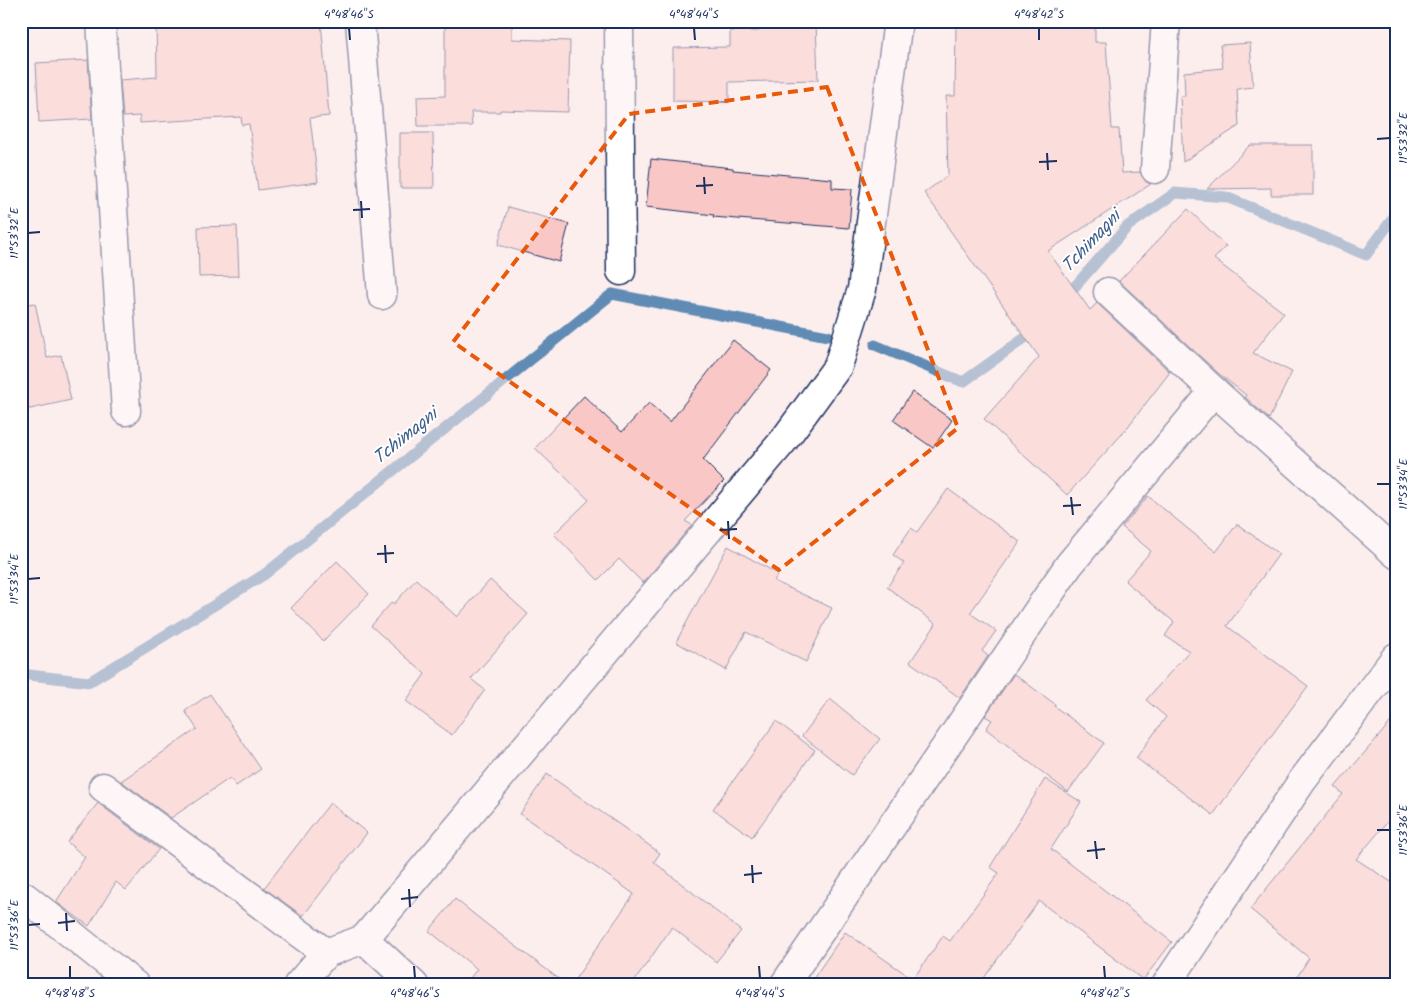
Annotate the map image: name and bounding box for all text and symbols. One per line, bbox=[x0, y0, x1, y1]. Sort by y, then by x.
text: 4°48'46"S bbox=[324, 5, 375, 24]
text: 4°48'44"S bbox=[669, 5, 720, 24]
text: 4°48'42"S bbox=[1014, 5, 1065, 24]
text: 11°53'32"E bbox=[1394, 111, 1413, 164]
water label: Tchimagni bbox=[1055, 201, 1131, 280]
text: 11°53'32"E bbox=[5, 206, 24, 259]
water label: Tchimagni bbox=[367, 399, 448, 472]
text: 11°53'34"E bbox=[1394, 457, 1413, 510]
text: 11°53'34"E bbox=[5, 552, 24, 605]
text: 11°53'36"E bbox=[1394, 803, 1413, 856]
text: 11°53'36"E bbox=[5, 898, 24, 951]
text: 4°48'48"S bbox=[45, 984, 96, 1003]
text: 4°48'46"S bbox=[390, 984, 441, 1003]
text: 4°48'44"S bbox=[735, 984, 786, 1003]
text: 4°48'42"S bbox=[1080, 984, 1131, 1003]

